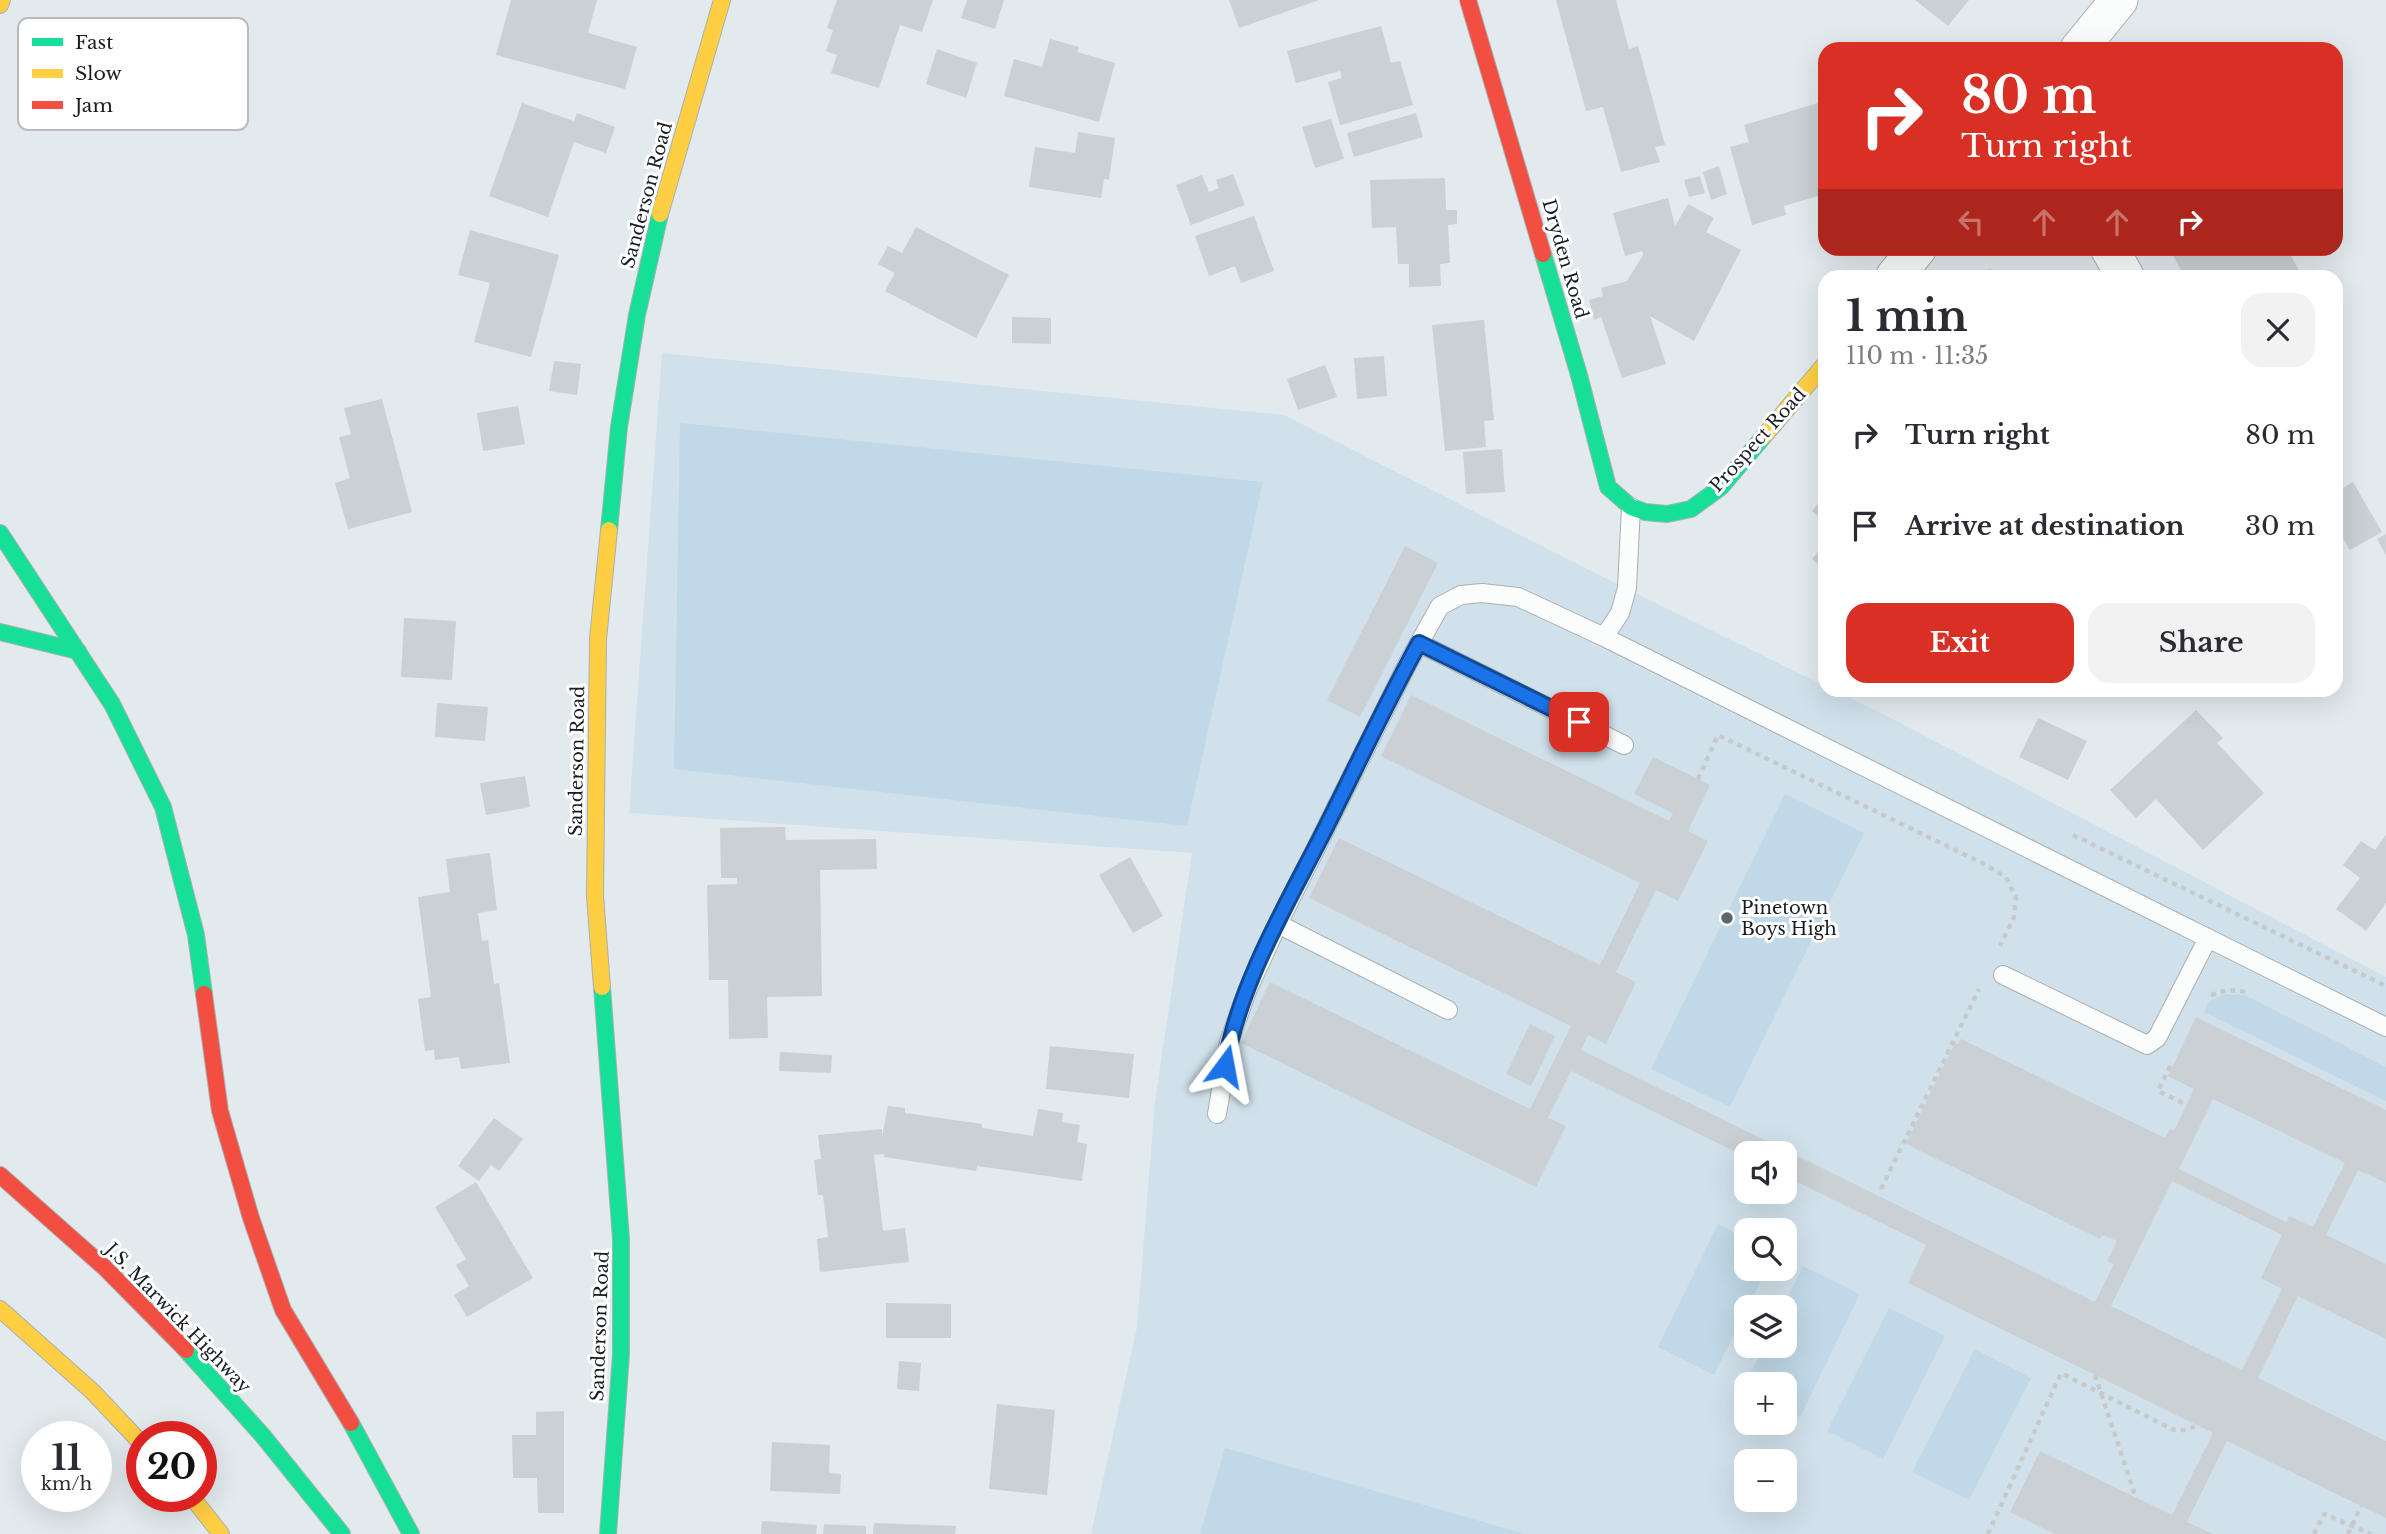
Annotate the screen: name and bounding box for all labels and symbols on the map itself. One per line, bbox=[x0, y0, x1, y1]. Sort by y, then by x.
legend bbox=[18, 18, 248, 130]
text: Fast bbox=[75, 31, 114, 54]
text: Slow bbox=[75, 62, 122, 85]
text: Jam bbox=[72, 94, 113, 117]
street label: Sanderson Road bbox=[617, 119, 677, 271]
street label: Dryden Road bbox=[1537, 197, 1593, 321]
street label: Prospect Road bbox=[1705, 383, 1811, 497]
street label: Sanderson Road bbox=[565, 686, 589, 836]
pin bbox=[1549, 692, 1609, 752]
place label: Pinetown Boys High bbox=[1741, 897, 1837, 940]
marker: Pinetown Boys High bbox=[1719, 910, 1735, 926]
position arrow bbox=[1188, 1029, 1262, 1103]
street label: J.S. Marwick Highway bbox=[99, 1237, 256, 1398]
street label: Sanderson Road bbox=[586, 1250, 614, 1402]
speed limit sign: 20 bbox=[126, 1421, 217, 1512]

